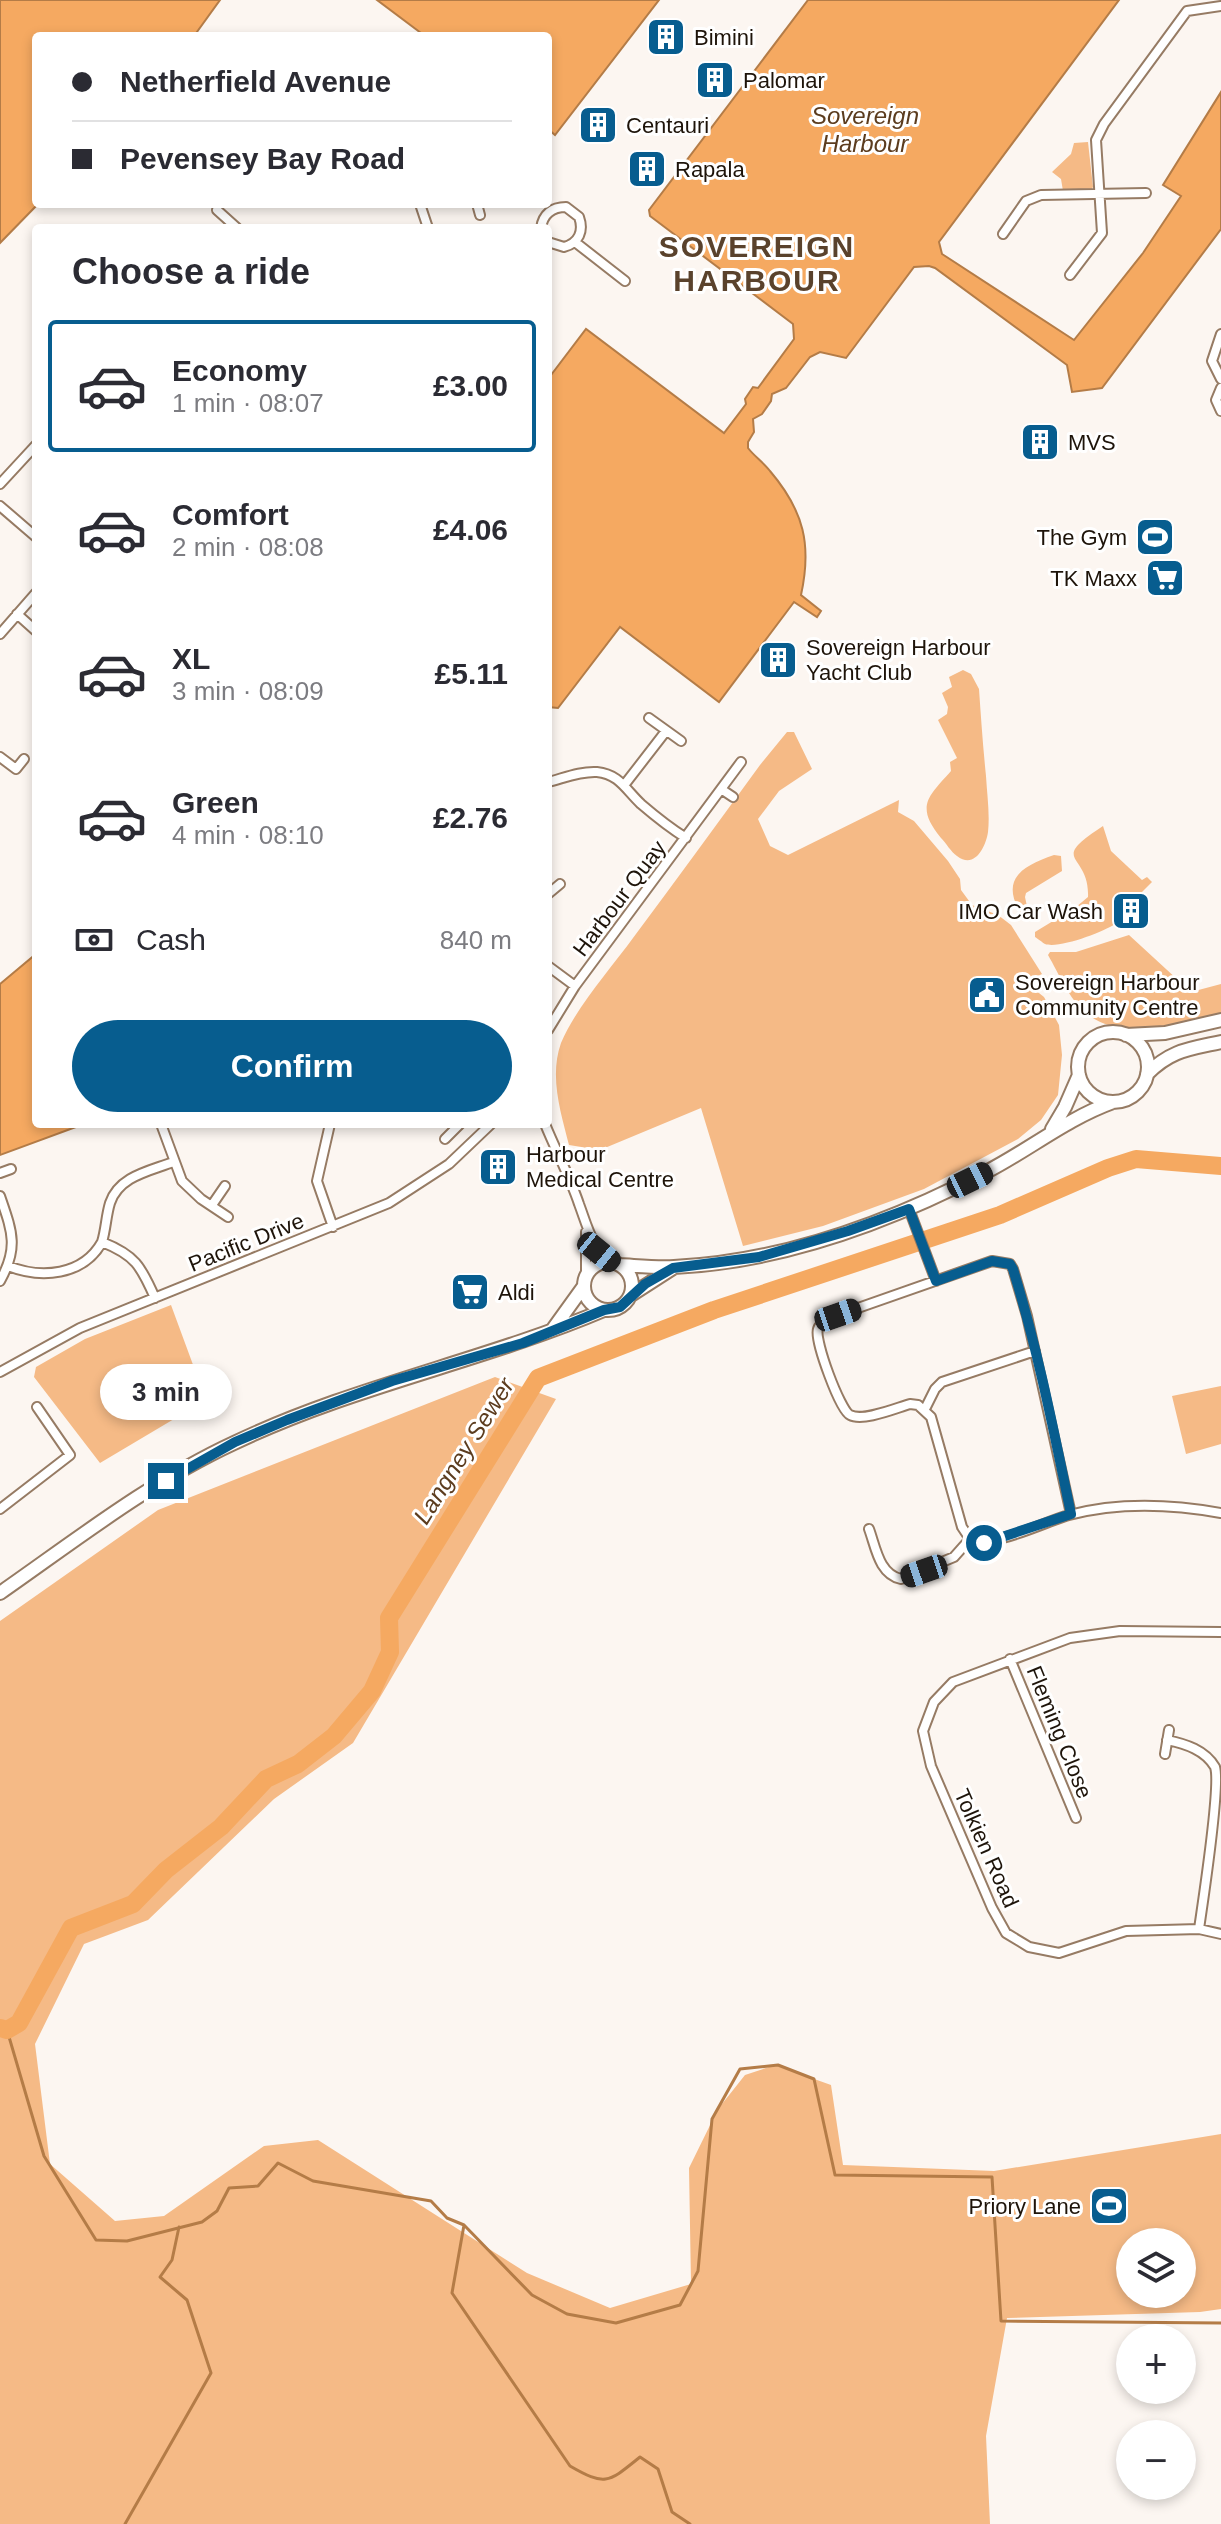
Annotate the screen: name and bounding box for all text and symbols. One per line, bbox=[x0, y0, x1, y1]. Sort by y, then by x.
building icon: Bimini bbox=[645, 16, 687, 58]
place label: Bimini bbox=[694, 25, 754, 50]
building icon: Palomar bbox=[694, 59, 736, 101]
text: Netherfield Avenue bbox=[120, 65, 391, 98]
place label: Palomar bbox=[743, 68, 825, 93]
water label: Sovereign Harbour bbox=[811, 102, 919, 157]
building icon: Centauri bbox=[577, 104, 619, 146]
place label: Centauri bbox=[626, 113, 709, 138]
text: Pevensey Bay Road bbox=[120, 142, 405, 175]
building icon: Rapala bbox=[626, 148, 668, 190]
place label: Rapala bbox=[675, 157, 745, 182]
district label: SOVEREIGN HARBOUR bbox=[659, 230, 855, 297]
text: Choose a ride bbox=[72, 251, 310, 292]
icon: car bbox=[76, 350, 148, 422]
text: Economy bbox=[172, 354, 307, 387]
text: £3.00 bbox=[433, 369, 508, 402]
text: 1 min · 08:07 bbox=[172, 388, 324, 418]
building icon: MVS bbox=[1019, 421, 1061, 463]
place label: MVS bbox=[1068, 430, 1116, 455]
icon: car bbox=[76, 494, 148, 566]
text: Comfort bbox=[172, 498, 289, 531]
text: £4.06 bbox=[433, 513, 508, 546]
sports icon: The Gym bbox=[1134, 516, 1176, 558]
place label: The Gym bbox=[1037, 525, 1127, 550]
text: 2 min · 08:08 bbox=[172, 532, 324, 562]
supermarket icon: TK Maxx bbox=[1144, 557, 1186, 599]
place label: TK Maxx bbox=[1050, 566, 1137, 591]
place label: Sovereign Harbour Yacht Club bbox=[806, 635, 991, 685]
icon: car bbox=[76, 638, 148, 710]
building icon: Sovereign Harbour Yacht Club bbox=[757, 639, 799, 681]
text: XL bbox=[172, 642, 210, 675]
text: £5.11 bbox=[435, 657, 508, 690]
text: 3 min · 08:09 bbox=[172, 676, 324, 706]
icon: car bbox=[76, 782, 148, 854]
text: Green bbox=[172, 786, 259, 819]
text: £2.76 bbox=[433, 801, 508, 834]
text: 4 min · 08:10 bbox=[172, 820, 324, 850]
street label: Harbour Quay bbox=[568, 836, 671, 961]
building icon: IMO Car Wash bbox=[1110, 890, 1152, 932]
place label: IMO Car Wash bbox=[958, 899, 1103, 924]
icon: cash bbox=[72, 918, 116, 962]
text: Cash bbox=[136, 923, 206, 956]
text: 840 m bbox=[440, 925, 512, 955]
place label: Sovereign Harbour Community Centre bbox=[1015, 970, 1200, 1020]
public building icon: Sovereign Harbour Community Centre bbox=[966, 974, 1008, 1016]
button: Confirm bbox=[72, 1020, 512, 1112]
place label: Harbour Medical Centre bbox=[526, 1142, 674, 1192]
building icon: Harbour Medical Centre bbox=[477, 1146, 519, 1188]
car bbox=[943, 1159, 997, 1201]
street label: Pacific Drive bbox=[185, 1208, 308, 1277]
car bbox=[573, 1228, 625, 1276]
supermarket icon: Aldi bbox=[449, 1271, 491, 1313]
place label: Aldi bbox=[498, 1280, 535, 1305]
car bbox=[811, 1296, 865, 1334]
callout: 3 min bbox=[100, 1365, 232, 1421]
water label: Langney Sewer bbox=[408, 1372, 520, 1529]
text: 3 min bbox=[132, 1377, 200, 1407]
route end bbox=[148, 1463, 184, 1499]
route start bbox=[966, 1525, 1002, 1561]
car bbox=[897, 1552, 951, 1590]
street label: Fleming Close bbox=[1022, 1662, 1097, 1802]
street label: Tolkien Road bbox=[949, 1785, 1024, 1911]
sports icon: Priory Lane bbox=[1088, 2185, 1130, 2227]
place label: Priory Lane bbox=[968, 2194, 1081, 2219]
map controls bbox=[1116, 2228, 1196, 2500]
button: layers bbox=[1116, 2228, 1196, 2308]
button: + bbox=[1116, 2324, 1196, 2404]
button: − bbox=[1116, 2420, 1196, 2500]

